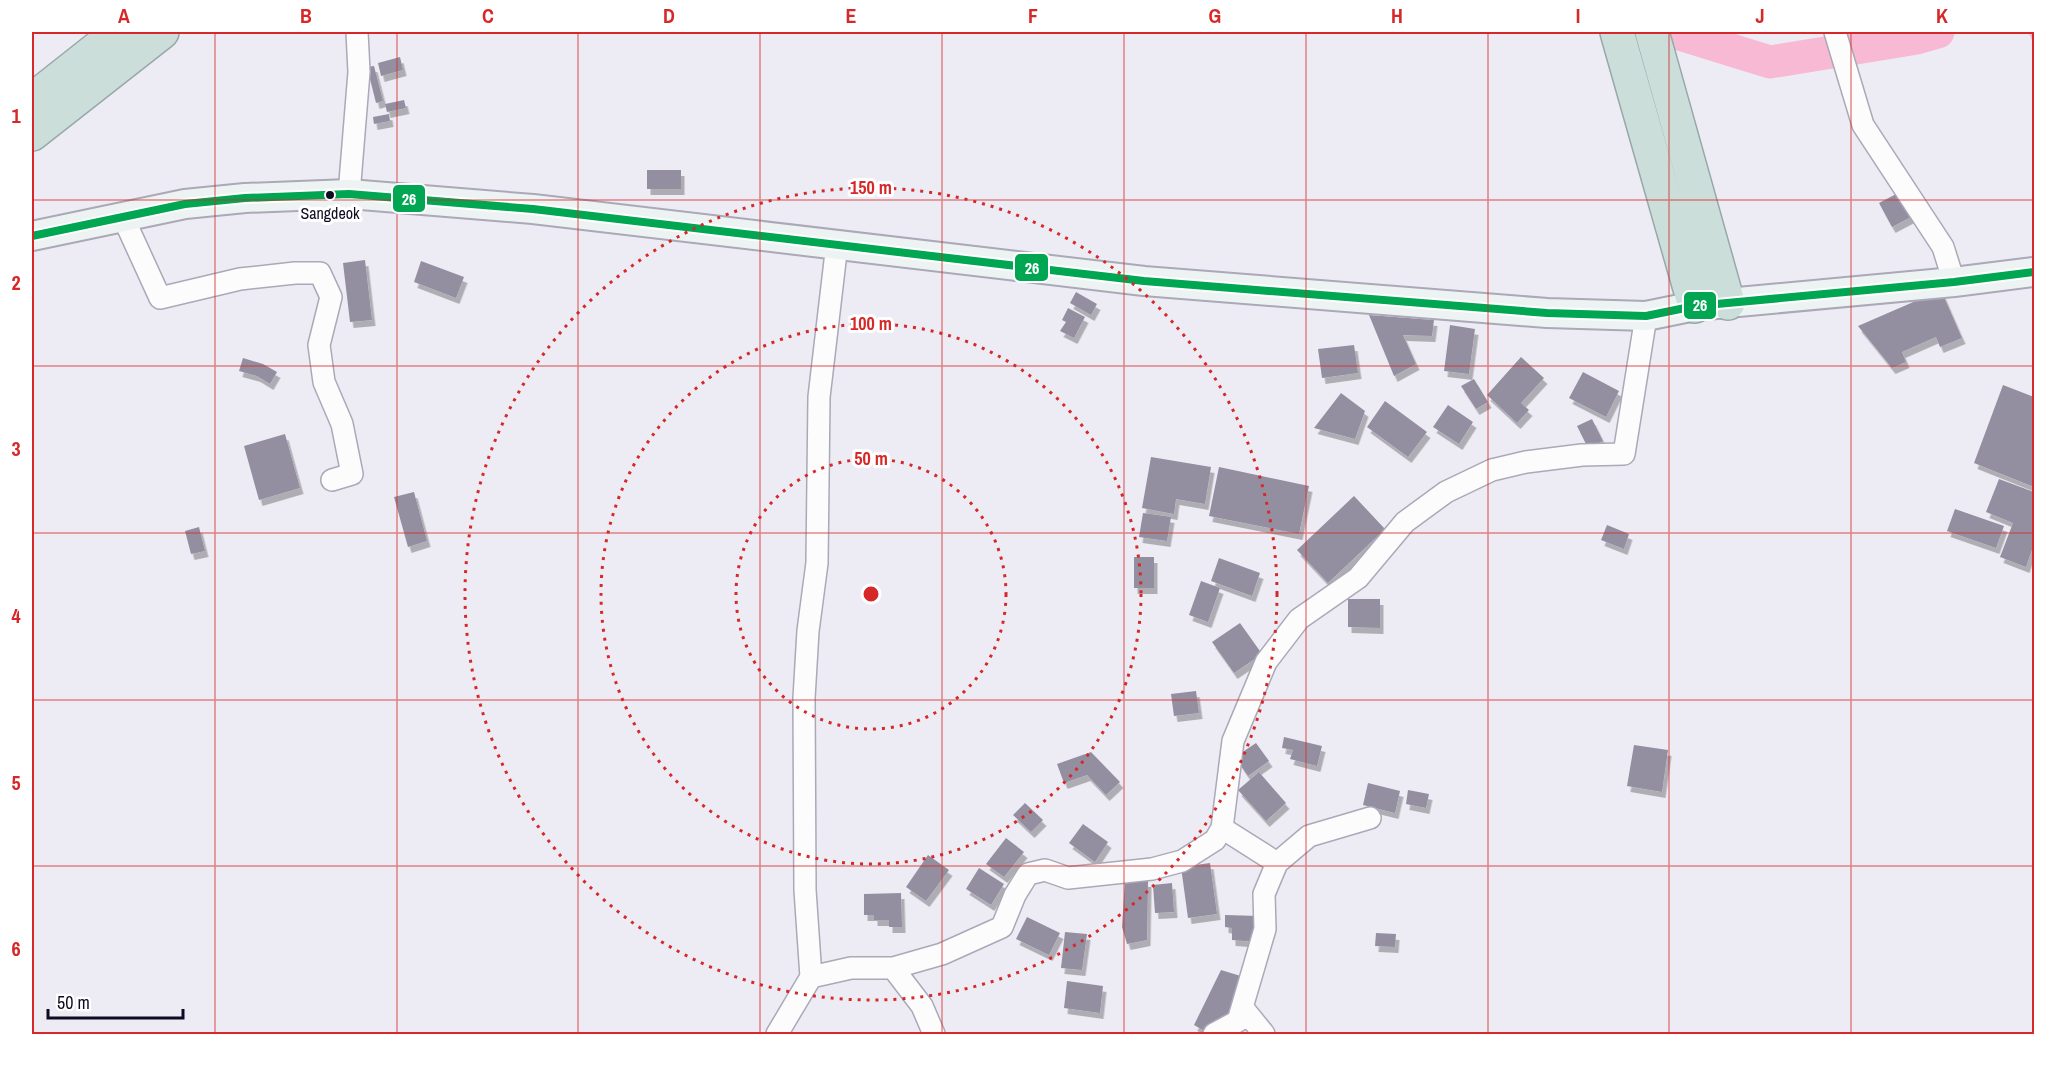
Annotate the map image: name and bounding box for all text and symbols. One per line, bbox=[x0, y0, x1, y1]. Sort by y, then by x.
text: A bbox=[118, 2, 130, 29]
text: B bbox=[300, 2, 312, 29]
text: C bbox=[482, 2, 494, 29]
text: D bbox=[663, 2, 675, 29]
text: E bbox=[846, 2, 857, 29]
text: F bbox=[1028, 2, 1038, 29]
text: G bbox=[1209, 2, 1221, 29]
text: H bbox=[1391, 2, 1403, 29]
text: I bbox=[1576, 2, 1580, 29]
text: J bbox=[1755, 2, 1765, 29]
text: K bbox=[1936, 2, 1948, 29]
text: 1 bbox=[11, 102, 21, 129]
text: 150 m bbox=[850, 175, 892, 200]
line badge: 26 bbox=[392, 184, 426, 213]
text: 26 bbox=[402, 188, 416, 210]
marker: Sangdeok bbox=[324, 189, 336, 201]
place label: Sangdeok bbox=[300, 202, 360, 224]
line badge: 26 bbox=[1014, 253, 1049, 282]
text: 26 bbox=[1025, 257, 1039, 279]
text: 2 bbox=[11, 269, 21, 296]
line badge: 26 bbox=[1683, 291, 1717, 320]
text: 26 bbox=[1693, 294, 1707, 316]
text: 100 m bbox=[850, 311, 892, 336]
text: 3 bbox=[11, 435, 21, 462]
text: 50 m bbox=[854, 446, 888, 471]
centre of rings bbox=[861, 584, 881, 604]
text: 4 bbox=[11, 602, 21, 629]
text: 5 bbox=[11, 769, 21, 796]
text: 6 bbox=[11, 935, 21, 962]
scale bar bbox=[48, 982, 183, 1020]
text: 50 m bbox=[57, 990, 90, 1015]

